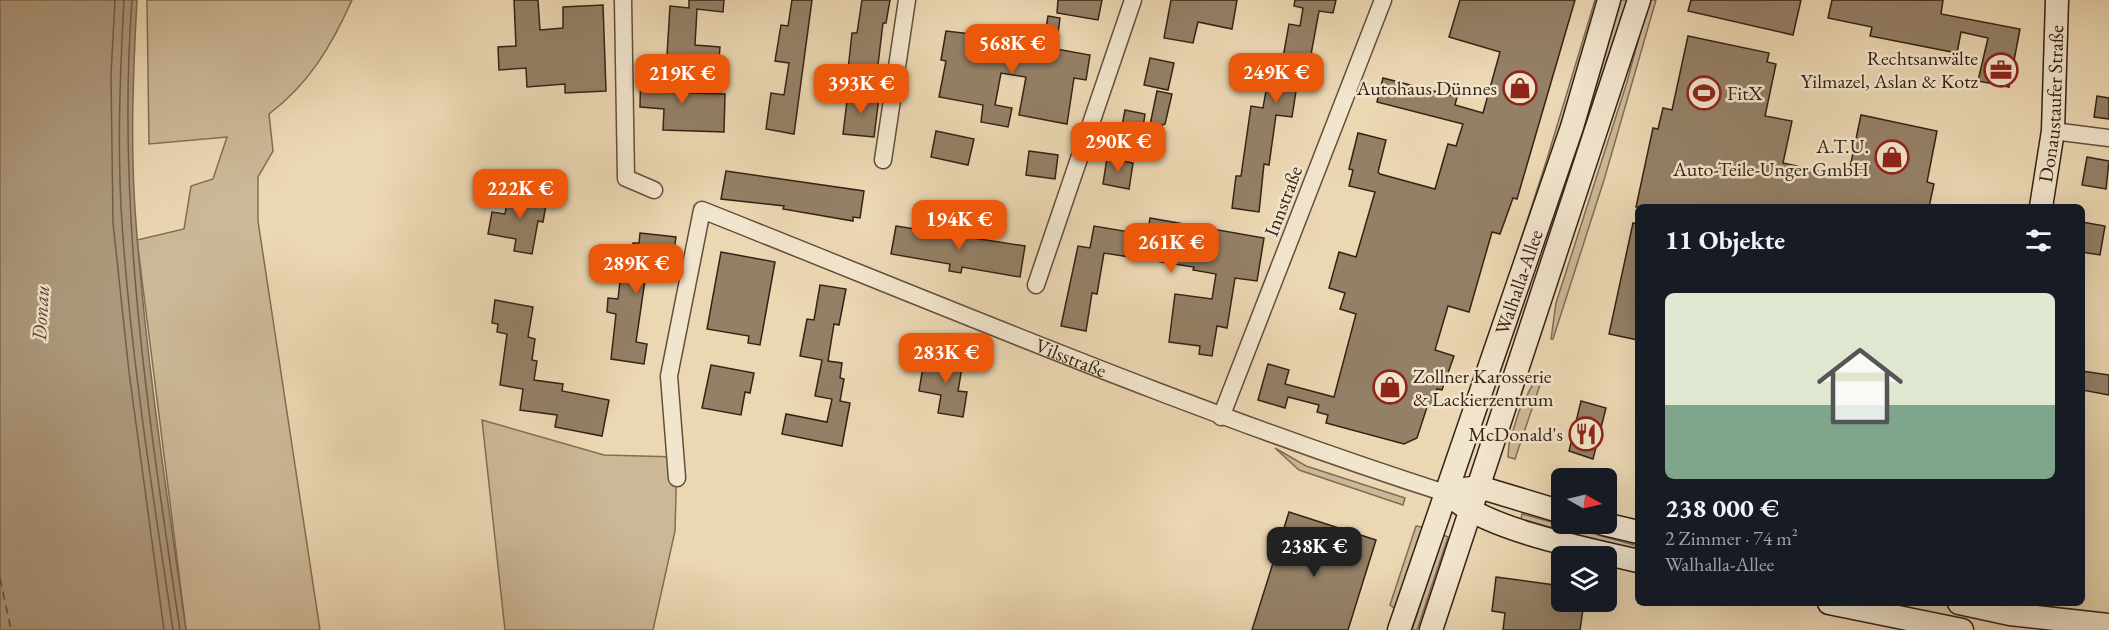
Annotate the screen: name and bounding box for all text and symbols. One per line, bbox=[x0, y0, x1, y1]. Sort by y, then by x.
pin: 568K € bbox=[963, 24, 1061, 75]
street label: Donaustaufer Straße bbox=[2032, 24, 2069, 184]
text: 568K € bbox=[979, 30, 1045, 56]
place label: Rechtsanwälte Yilmazel, Aslan & Kotz bbox=[1801, 45, 1978, 94]
office icon: Rechtsanwälte Yilmazel, Aslan & Kotz bbox=[1983, 52, 2019, 88]
pin: 249K € bbox=[1227, 53, 1325, 104]
pin: 219K € bbox=[633, 54, 731, 105]
text: 249K € bbox=[1243, 59, 1309, 85]
text: 219K € bbox=[649, 60, 715, 86]
pin: 393K € bbox=[812, 64, 910, 115]
text: 393K € bbox=[828, 70, 894, 96]
shop icon: Autohaus Dünnes bbox=[1502, 70, 1538, 106]
place label: Autohaus Dünnes bbox=[1355, 75, 1497, 101]
sports icon: FitX bbox=[1686, 75, 1722, 111]
place label: FitX bbox=[1727, 80, 1763, 106]
pin: 290K € bbox=[1069, 122, 1167, 173]
text: 290K € bbox=[1085, 128, 1151, 154]
place label: A.T.U. Auto-Teile-Unger GmbH bbox=[1672, 133, 1869, 182]
shop icon: A.T.U. Auto-Teile-Unger GmbH bbox=[1874, 139, 1910, 175]
street label: Innstraße bbox=[1258, 162, 1308, 240]
pin: 222K € bbox=[471, 169, 569, 220]
text: 222K € bbox=[487, 175, 553, 201]
pin: 194K € bbox=[910, 200, 1008, 251]
text: 194K € bbox=[926, 206, 992, 232]
pin: 261K € bbox=[1122, 223, 1220, 274]
text: 11 Objekte bbox=[1665, 223, 1785, 257]
icon: filters bbox=[2022, 224, 2055, 257]
street label: Walhalla-Allee bbox=[1489, 226, 1549, 338]
text: 261K € bbox=[1138, 229, 1204, 255]
pin: 289K € bbox=[587, 244, 685, 295]
text: 289K € bbox=[603, 250, 669, 276]
water label: Donau bbox=[25, 285, 55, 342]
street label: Vilsstraße bbox=[1032, 332, 1111, 384]
icon: home bbox=[1806, 332, 1914, 440]
pin: 283K € bbox=[897, 333, 995, 384]
text: 283K € bbox=[913, 339, 979, 365]
place label: Zollner Karosserie & Lackierzentrum bbox=[1413, 363, 1554, 412]
shop icon: Zollner Karosserie & Lackierzentrum bbox=[1372, 369, 1408, 405]
restaurant icon: McDonald's bbox=[1568, 416, 1604, 452]
place label: McDonald's bbox=[1468, 421, 1563, 447]
north arrow bbox=[1551, 468, 1617, 534]
map controls bbox=[1551, 468, 1617, 612]
text: 238 000 € bbox=[1665, 491, 1779, 525]
text: 2 Zimmer · 74 m² bbox=[1665, 525, 1798, 551]
pin: 238K € bbox=[1265, 527, 1363, 578]
text: 238K € bbox=[1281, 533, 1347, 559]
button: layers bbox=[1551, 546, 1617, 612]
text: Walhalla-Allee bbox=[1665, 551, 1774, 577]

